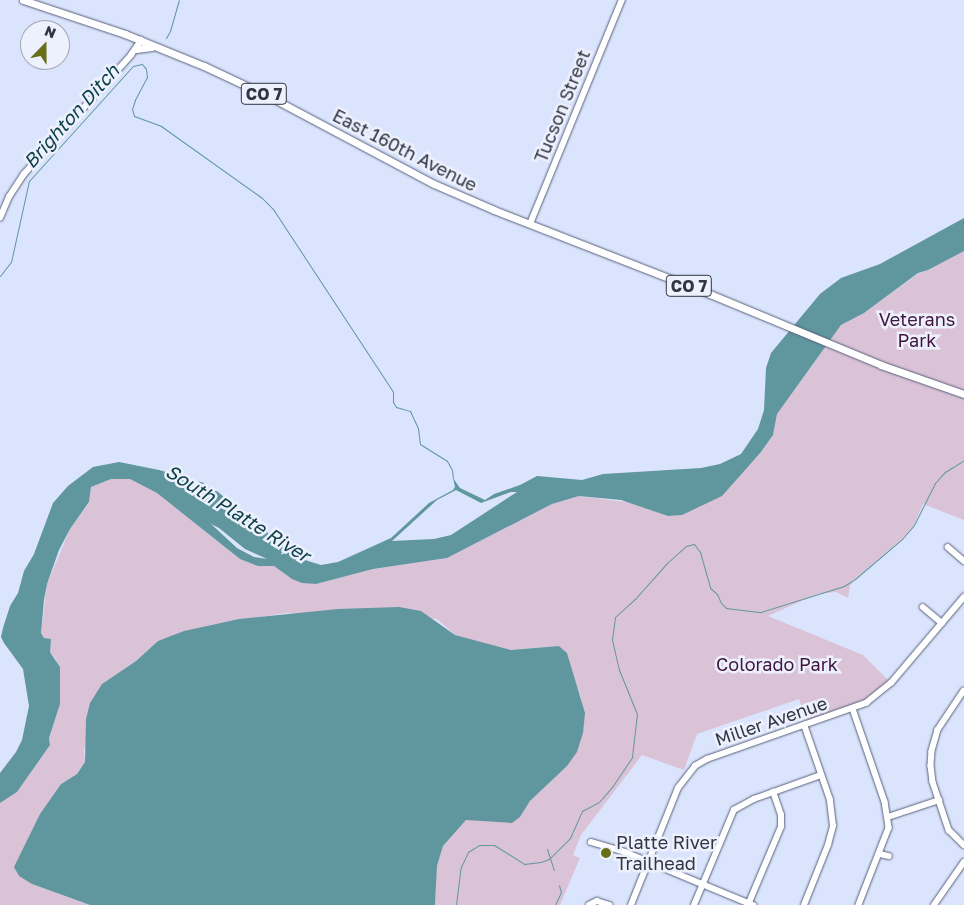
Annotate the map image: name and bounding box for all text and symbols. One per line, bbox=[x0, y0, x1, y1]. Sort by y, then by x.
north arrow bbox=[20, 20, 70, 70]
text: N bbox=[42, 22, 59, 41]
street label: Tucson Street bbox=[530, 47, 594, 165]
water label: Brighton Ditch bbox=[18, 59, 124, 173]
road number: CO 7 bbox=[240, 80, 288, 108]
street label: East 160th Avenue bbox=[329, 104, 481, 196]
road number: CO 7 bbox=[665, 272, 713, 300]
park label: Veterans Park bbox=[879, 309, 955, 352]
water label: South Platte River bbox=[162, 459, 314, 567]
park label: Colorado Park bbox=[716, 653, 838, 675]
street label: Miller Avenue bbox=[712, 692, 830, 750]
place label: Platte River Trailhead bbox=[616, 832, 717, 874]
marker: Platte River Trailhead bbox=[600, 847, 612, 859]

